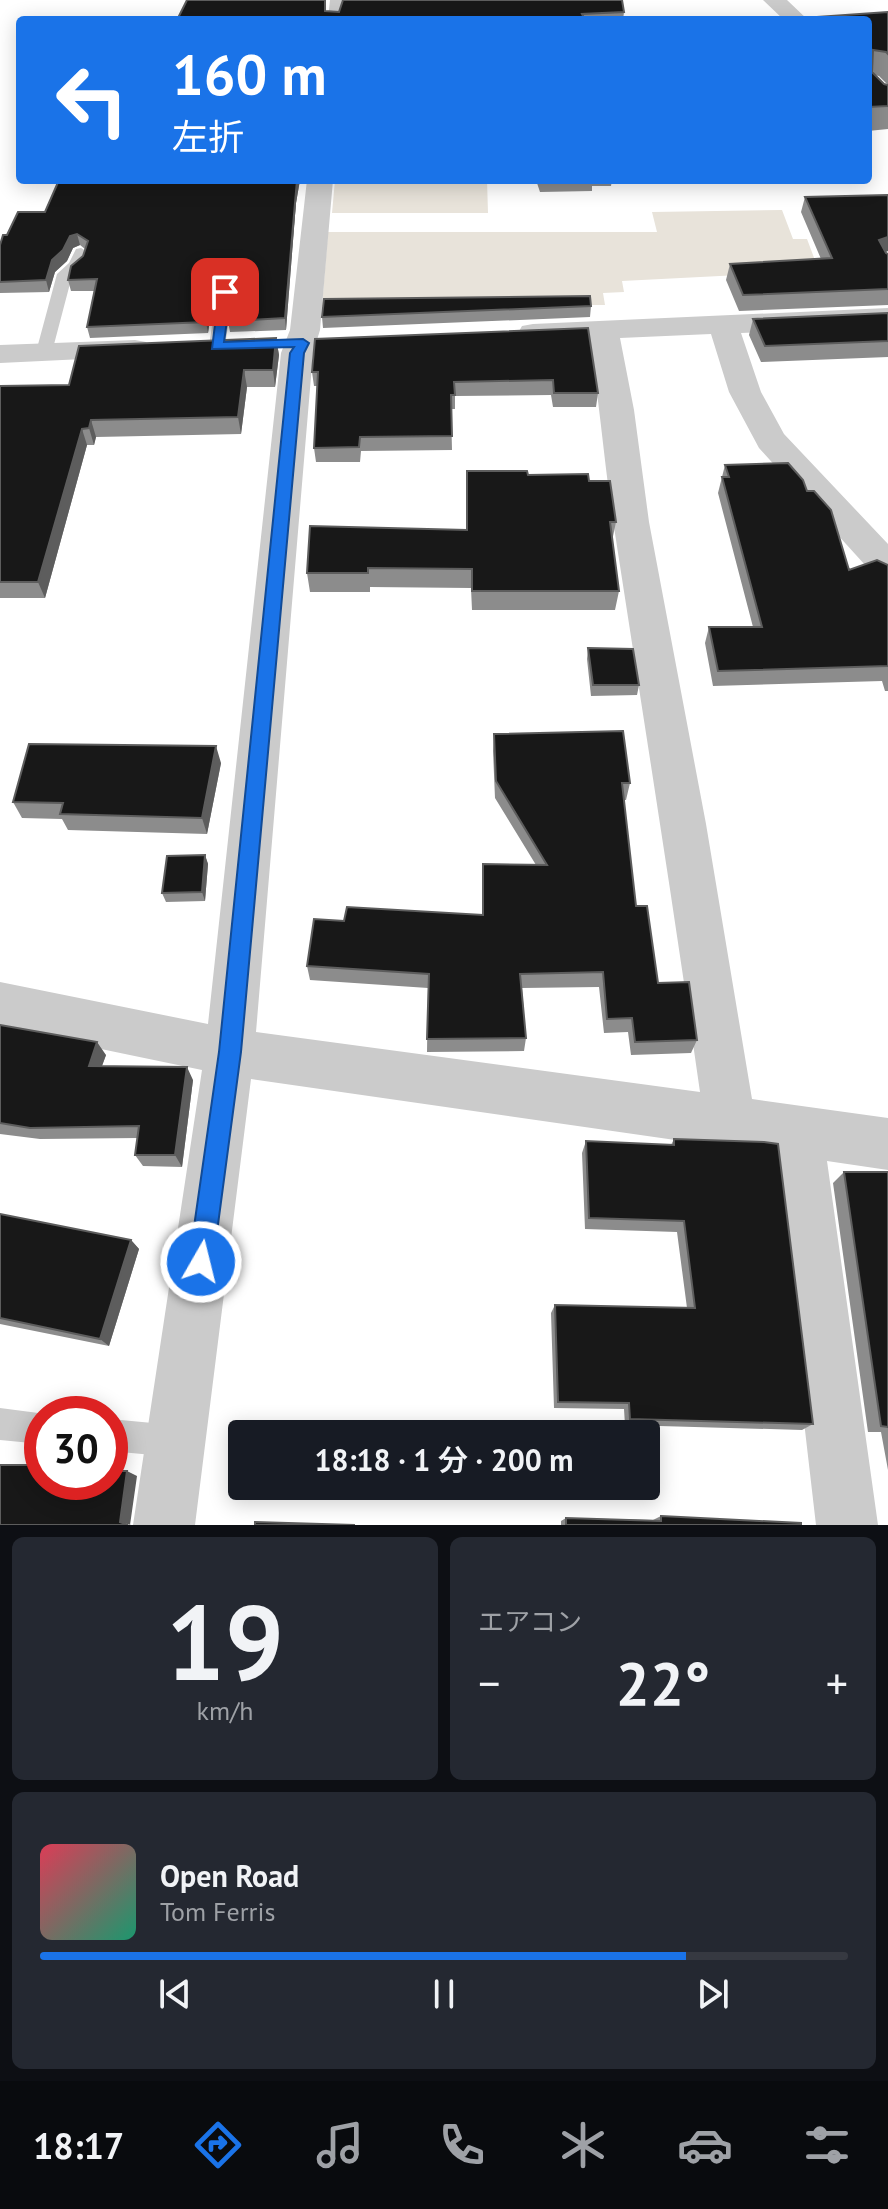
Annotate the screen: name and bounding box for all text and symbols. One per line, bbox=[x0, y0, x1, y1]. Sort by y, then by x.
text: 160 m bbox=[172, 38, 327, 110]
icon: left bbox=[40, 48, 144, 152]
text: 左折 bbox=[172, 113, 244, 160]
pin bbox=[191, 258, 259, 326]
icon: arrive bbox=[203, 270, 247, 314]
position arrow bbox=[159, 1220, 243, 1304]
speed limit sign: 30 bbox=[24, 1396, 128, 1500]
text: 18:18 · 1 分 · 200 m bbox=[314, 1440, 574, 1479]
text: 19 bbox=[166, 1574, 284, 1709]
text: エアコン bbox=[478, 1605, 582, 1638]
text: 22° bbox=[616, 1644, 710, 1722]
text: − bbox=[478, 1654, 500, 1711]
text: + bbox=[826, 1654, 848, 1711]
text: km/h bbox=[197, 1694, 254, 1727]
text: Open Road bbox=[160, 1856, 299, 1895]
text: Tom Ferris bbox=[160, 1895, 275, 1928]
icon: previous bbox=[153, 1972, 197, 2016]
icon: pause bbox=[422, 1972, 466, 2016]
icon: next bbox=[691, 1972, 735, 2016]
icon: directions bbox=[190, 2117, 246, 2173]
icon: music bbox=[312, 2117, 368, 2173]
icon: phone bbox=[434, 2117, 490, 2173]
icon: climate bbox=[555, 2117, 611, 2173]
icon: car bbox=[677, 2117, 733, 2173]
icon: filters bbox=[799, 2117, 855, 2173]
text: 18:17 bbox=[33, 2122, 124, 2169]

